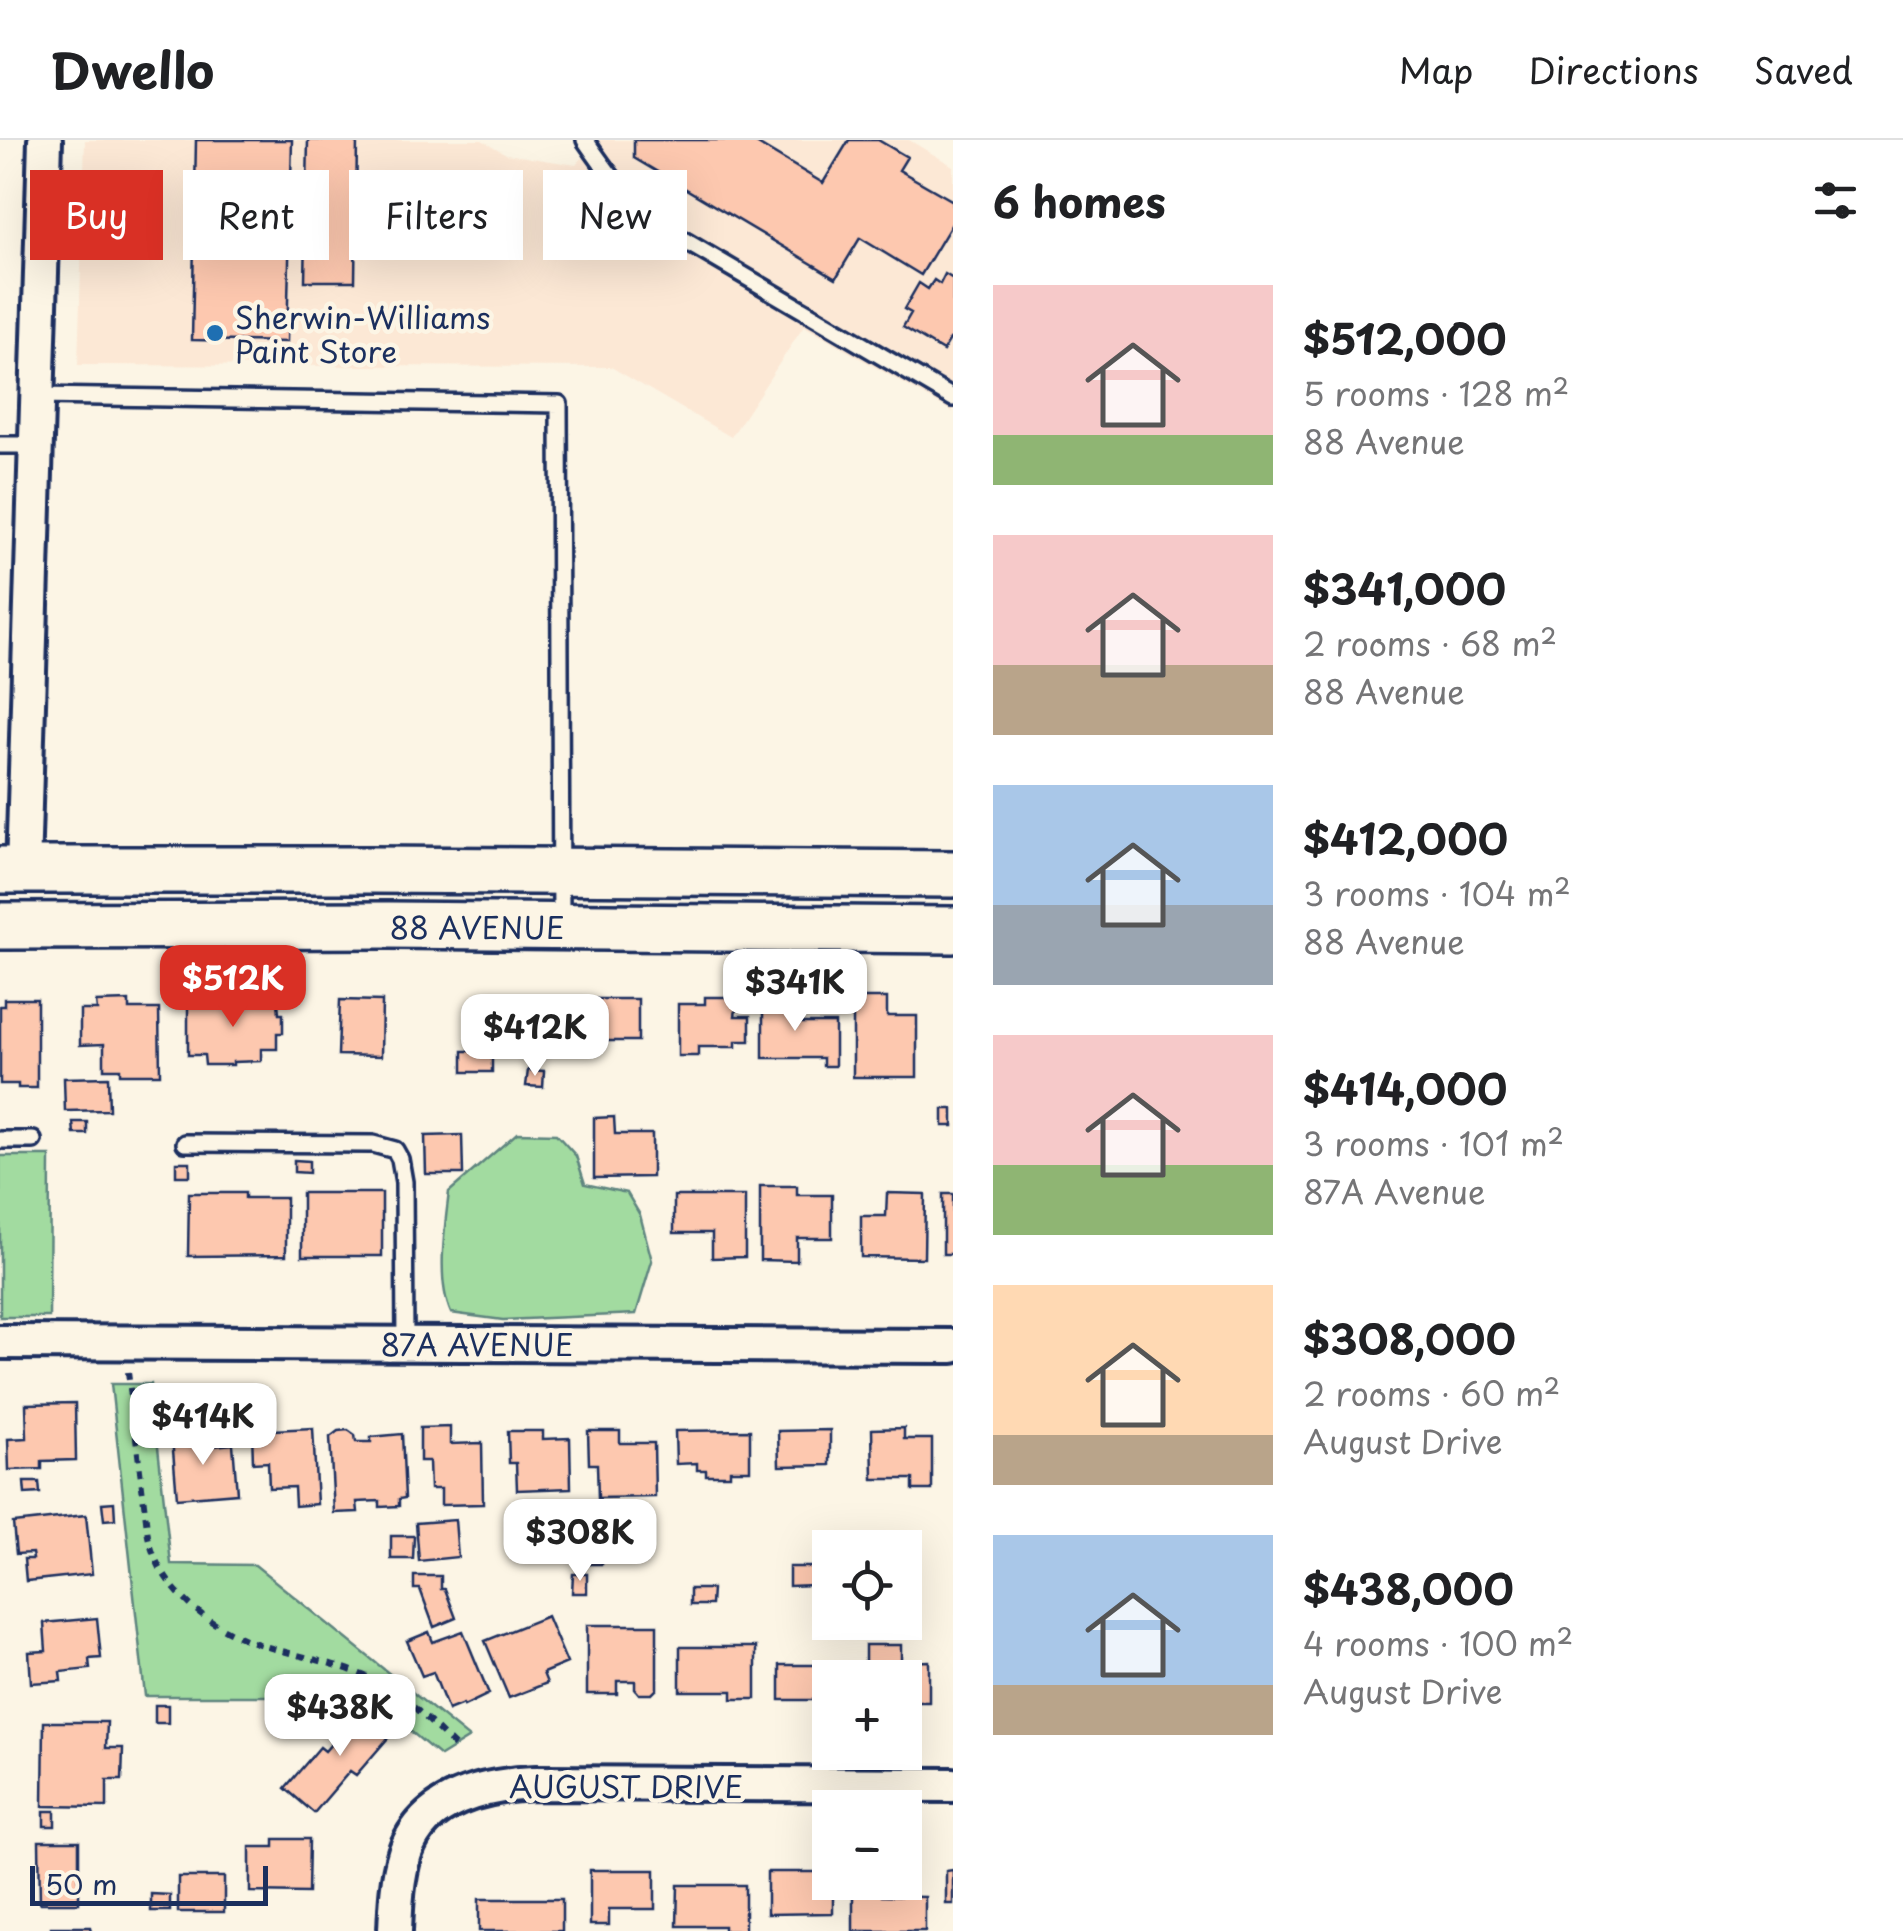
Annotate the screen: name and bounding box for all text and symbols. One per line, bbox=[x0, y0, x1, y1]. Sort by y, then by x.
text: Dwello bbox=[50, 33, 214, 105]
text: Map bbox=[1399, 43, 1473, 96]
text: Directions bbox=[1528, 43, 1699, 96]
text: Saved bbox=[1754, 43, 1853, 96]
text: 6 homes bbox=[993, 169, 1166, 232]
chip: Buy bbox=[30, 170, 163, 260]
chip: Rent bbox=[183, 170, 329, 260]
chip: Filters bbox=[349, 170, 523, 260]
chip: New bbox=[543, 170, 687, 260]
icon: filters bbox=[1808, 173, 1863, 228]
place label: Sherwin-Williams Paint Store bbox=[235, 294, 490, 373]
text: $512,000 bbox=[1303, 306, 1507, 369]
marker: Sherwin-Williams Paint Store bbox=[204, 322, 226, 344]
icon: home bbox=[1073, 325, 1193, 445]
text: 5 rooms · 128 m² bbox=[1303, 369, 1569, 417]
text: 88 Avenue bbox=[1303, 417, 1465, 465]
text: $341,000 bbox=[1303, 556, 1506, 619]
icon: home bbox=[1073, 575, 1193, 695]
text: 2 rooms · 68 m² bbox=[1303, 619, 1557, 667]
text: 88 Avenue bbox=[1303, 667, 1465, 715]
text: $412,000 bbox=[1303, 806, 1508, 869]
icon: home bbox=[1073, 825, 1193, 945]
text: 3 rooms · 104 m² bbox=[1303, 869, 1571, 917]
street label: 88 AVENUE bbox=[389, 904, 565, 949]
text: 88 Avenue bbox=[1303, 917, 1465, 965]
pin: $512K bbox=[163, 945, 303, 1030]
pin: $341K bbox=[725, 949, 865, 1034]
text: $512K bbox=[182, 953, 284, 1001]
text: $341K bbox=[745, 957, 845, 1005]
pin: $412K bbox=[465, 994, 605, 1079]
text: $412K bbox=[483, 1002, 587, 1050]
text: $414,000 bbox=[1303, 1056, 1507, 1119]
icon: home bbox=[1073, 1075, 1193, 1195]
text: 3 rooms · 101 m² bbox=[1303, 1119, 1564, 1167]
text: 87A Avenue bbox=[1303, 1167, 1485, 1215]
text: $308,000 bbox=[1303, 1306, 1516, 1369]
street label: 87A AVENUE bbox=[380, 1321, 574, 1366]
icon: home bbox=[1073, 1325, 1193, 1445]
text: 2 rooms · 60 m² bbox=[1303, 1369, 1560, 1417]
pin: $414K bbox=[133, 1383, 273, 1468]
text: $414K bbox=[152, 1391, 254, 1439]
text: August Drive bbox=[1303, 1417, 1502, 1465]
pin: $308K bbox=[510, 1499, 650, 1584]
text: $308K bbox=[526, 1507, 634, 1555]
map controls bbox=[812, 1530, 922, 1900]
button: locate bbox=[812, 1530, 922, 1640]
text: $438,000 bbox=[1303, 1556, 1514, 1619]
icon: home bbox=[1073, 1575, 1193, 1695]
text: 4 rooms · 100 m² bbox=[1303, 1619, 1573, 1667]
button: + bbox=[812, 1660, 922, 1770]
text: August Drive bbox=[1303, 1667, 1502, 1715]
pin: $438K bbox=[270, 1674, 410, 1759]
text: $438K bbox=[286, 1682, 394, 1730]
street label: AUGUST DRIVE bbox=[509, 1763, 743, 1808]
button: − bbox=[812, 1790, 922, 1900]
scale bar bbox=[30, 1861, 268, 1906]
text: 50 m bbox=[45, 1862, 118, 1905]

